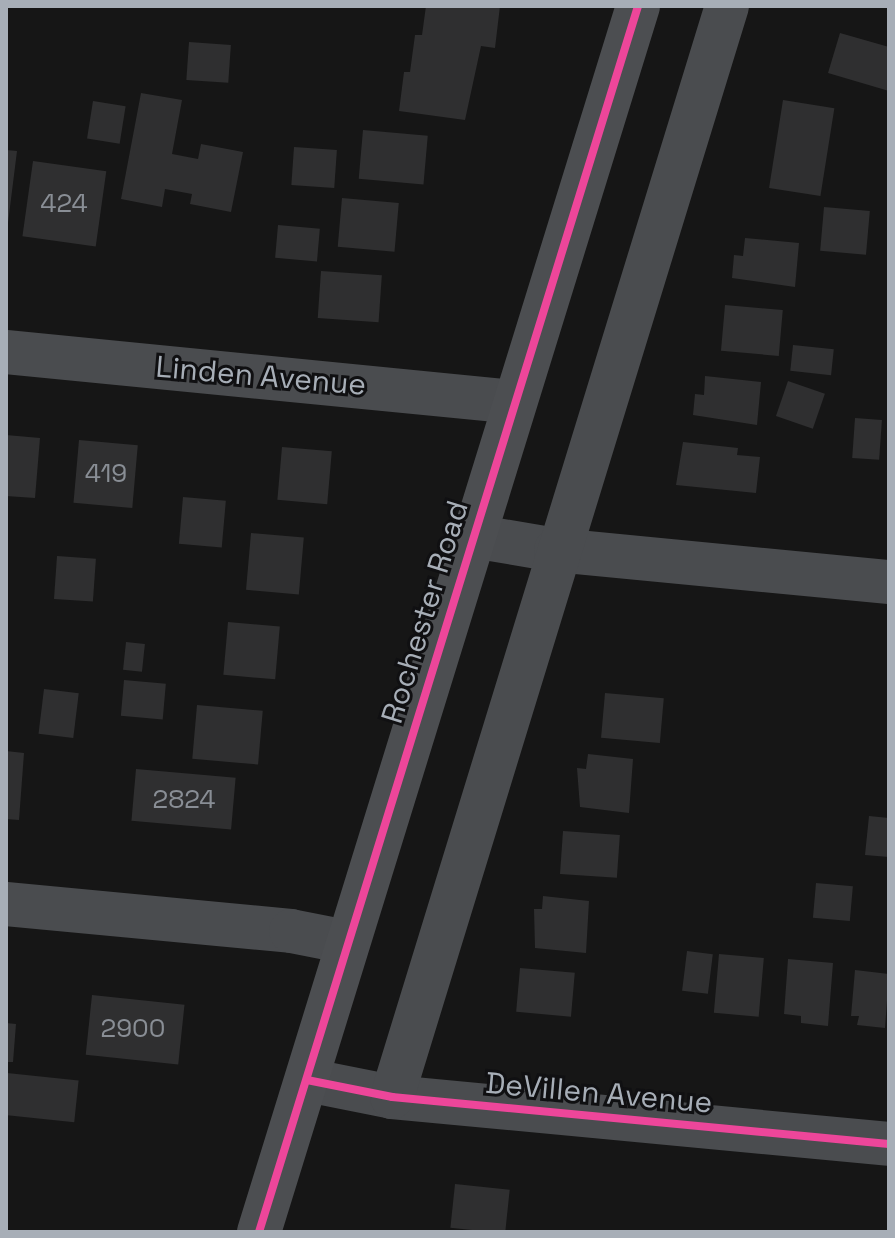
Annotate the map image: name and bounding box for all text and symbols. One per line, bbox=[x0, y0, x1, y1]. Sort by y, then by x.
house number: 424 bbox=[40, 188, 88, 220]
street label: Linden Avenue bbox=[154, 349, 368, 403]
house number: 419 bbox=[85, 458, 127, 490]
street label: Rochester Road bbox=[374, 496, 476, 728]
house number: 2824 bbox=[152, 784, 216, 816]
house number: 2900 bbox=[101, 1013, 165, 1045]
street label: DeVillen Avenue bbox=[484, 1065, 714, 1121]

